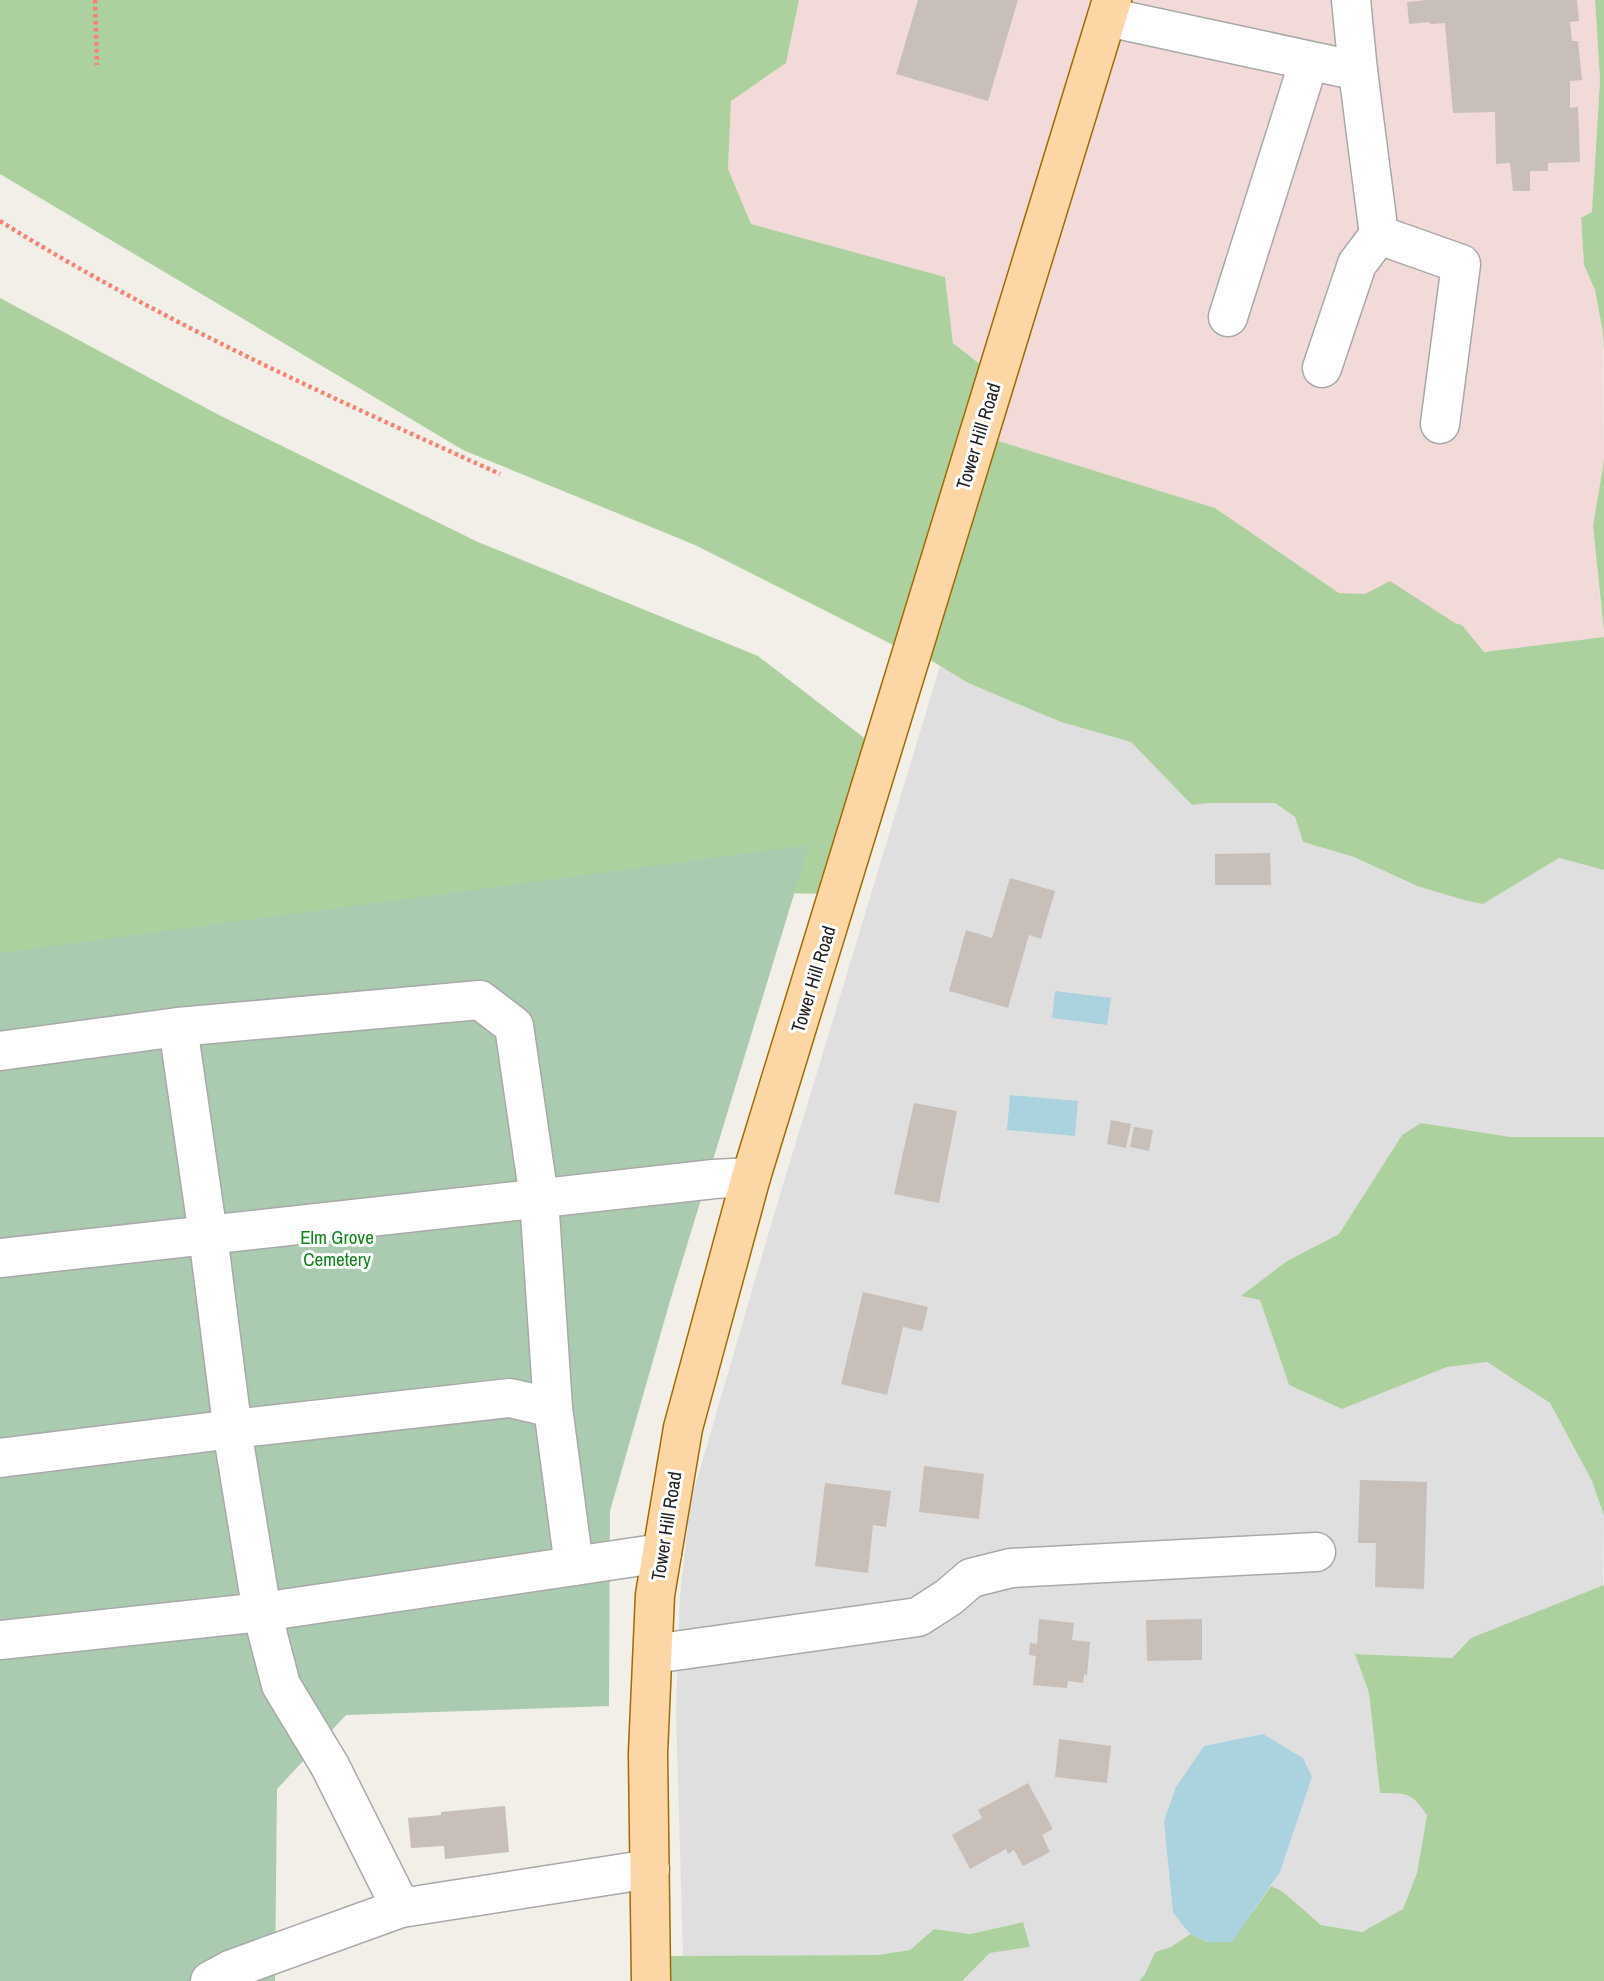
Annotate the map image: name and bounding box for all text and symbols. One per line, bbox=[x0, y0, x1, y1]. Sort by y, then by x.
street label: Tower Hill Road bbox=[949, 380, 1007, 492]
street label: Tower Hill Road bbox=[784, 923, 842, 1035]
park label: Elm Grove Cemetery bbox=[300, 1224, 374, 1272]
street label: Tower Hill Road bbox=[645, 1470, 687, 1582]

